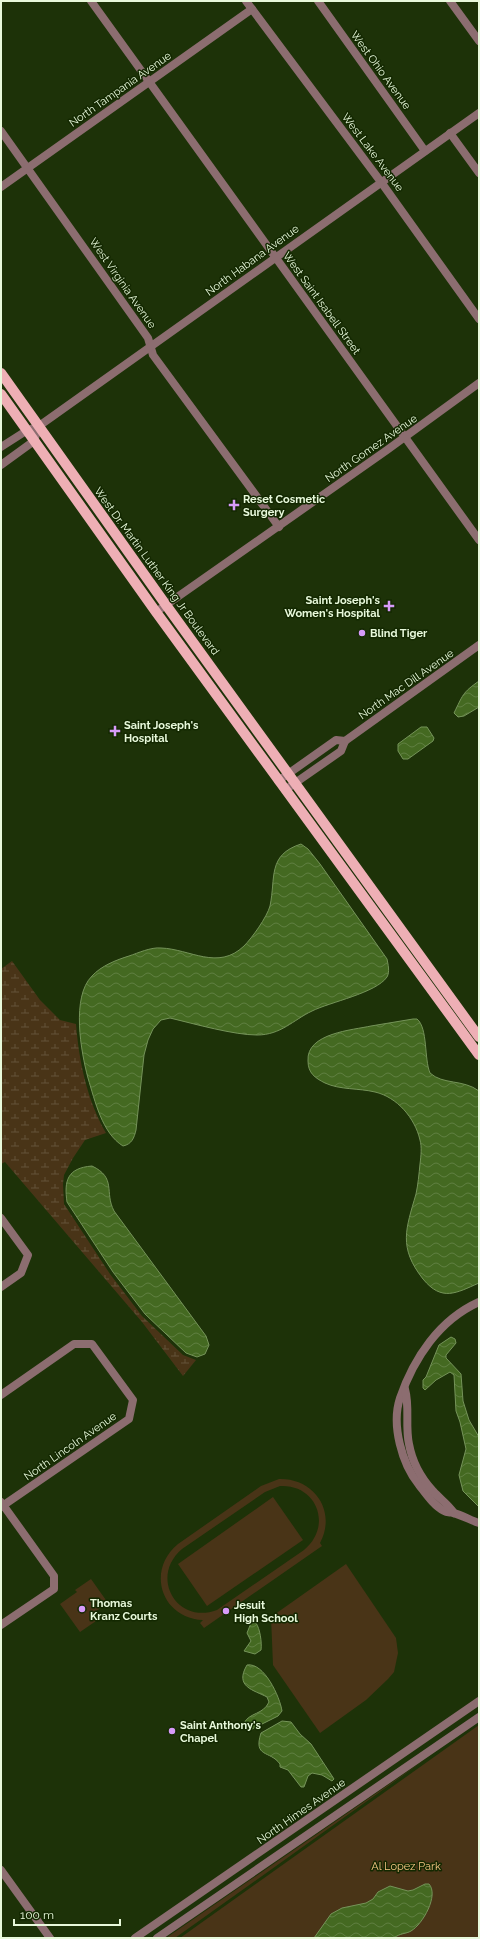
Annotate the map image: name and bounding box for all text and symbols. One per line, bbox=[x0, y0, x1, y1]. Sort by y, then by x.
street label: West Ohio Avenue bbox=[348, 29, 414, 112]
street label: North Tampania Avenue bbox=[67, 49, 174, 130]
street label: West Lake Avenue bbox=[339, 111, 407, 194]
street label: North Habana Avenue bbox=[203, 222, 302, 299]
street label: West Virginia Avenue bbox=[86, 236, 159, 331]
street label: West Saint Isabell Street bbox=[280, 250, 363, 357]
street label: North Gomez Avenue bbox=[323, 411, 420, 485]
street label: West Dr. Martin Luther King Jr Boulevard bbox=[91, 485, 222, 658]
place label: Reset Cosmetic Surgery bbox=[243, 493, 325, 519]
marker: Reset Cosmetic Surgery bbox=[228, 499, 240, 511]
place label: Saint Joseph's Women's Hospital bbox=[285, 594, 381, 620]
marker: Saint Joseph's Women's Hospital bbox=[383, 600, 395, 612]
place label: Blind Tiger bbox=[370, 627, 428, 640]
marker: Blind Tiger bbox=[357, 628, 367, 638]
street label: North Mac Dill Avenue bbox=[356, 646, 457, 722]
place label: Saint Joseph's Hospital bbox=[124, 719, 199, 745]
marker: Saint Joseph's Hospital bbox=[109, 725, 121, 737]
street label: North Lincoln Avenue bbox=[22, 1409, 119, 1483]
place label: Thomas Kranz Courts bbox=[90, 1597, 158, 1623]
place label: Jesuit High School bbox=[234, 1599, 298, 1625]
marker: Thomas Kranz Courts bbox=[77, 1604, 87, 1614]
marker: Jesuit High School bbox=[221, 1606, 231, 1616]
place label: Saint Anthony's Chapel bbox=[180, 1719, 262, 1745]
marker: Saint Anthony's Chapel bbox=[167, 1726, 177, 1736]
street label: North Himes Avenue bbox=[254, 1776, 349, 1847]
park label: Al Lopez Park bbox=[371, 1860, 441, 1873]
scale bar bbox=[14, 1901, 120, 1927]
text: 100 m bbox=[20, 1908, 54, 1922]

